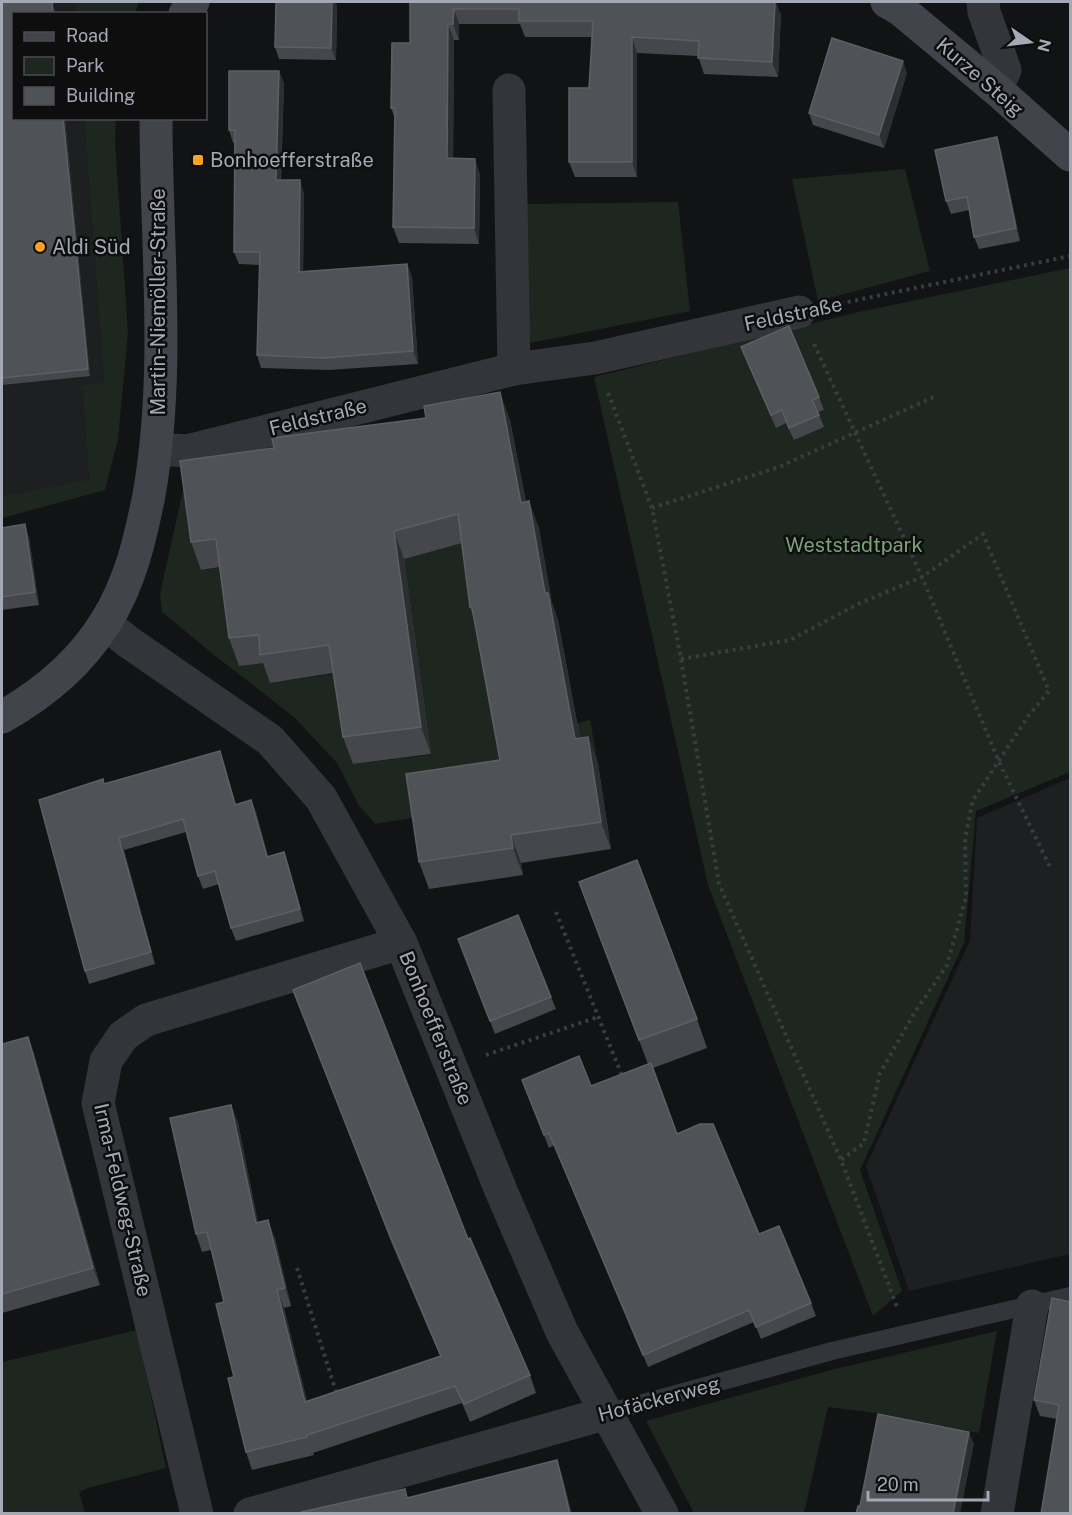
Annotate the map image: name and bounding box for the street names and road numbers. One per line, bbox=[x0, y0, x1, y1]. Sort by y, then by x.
street label: Kurze Steig bbox=[932, 33, 1028, 121]
street label: Martin-Niemöller-Straße bbox=[146, 188, 170, 416]
street label: Feldstraße bbox=[742, 292, 844, 336]
street label: Feldstraße bbox=[267, 393, 369, 441]
street label: Bonhoefferstraße bbox=[394, 948, 478, 1108]
street label: Irma-Feldweg-Straße bbox=[89, 1101, 157, 1299]
street label: Hofäckerweg bbox=[595, 1371, 723, 1427]

